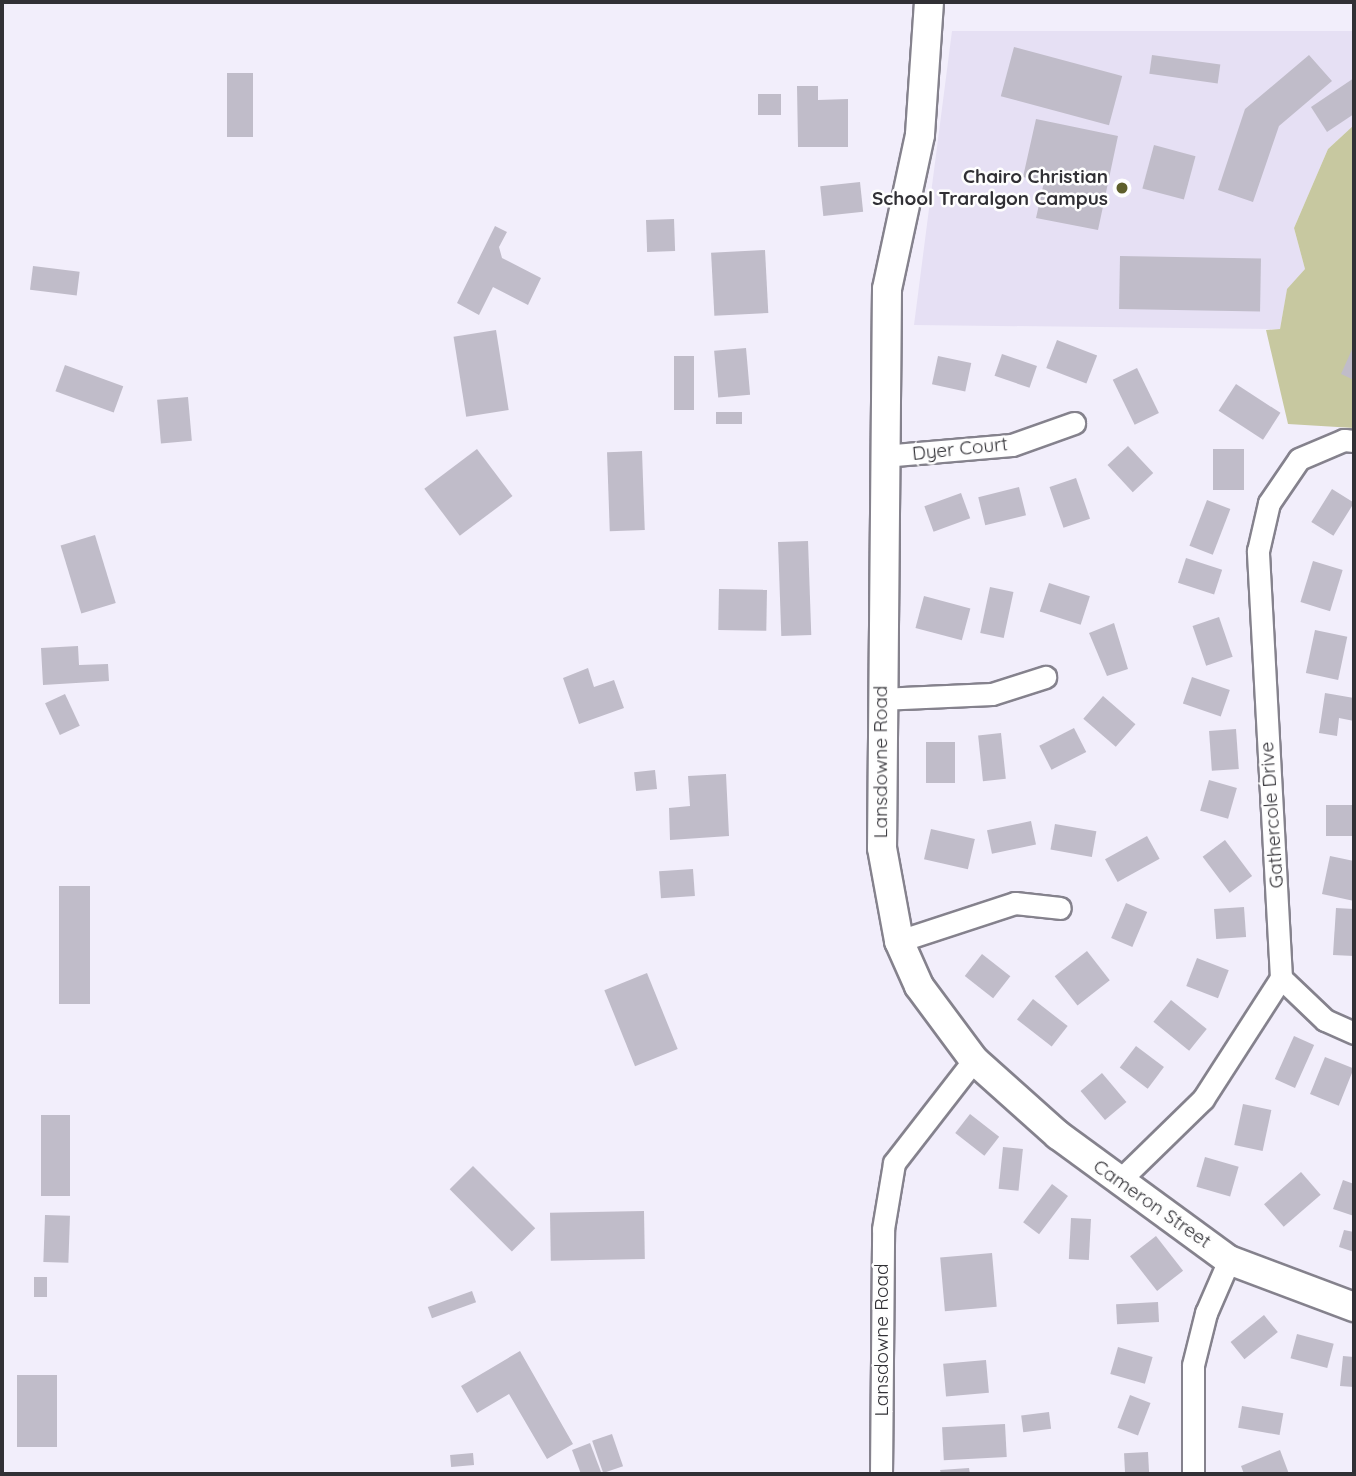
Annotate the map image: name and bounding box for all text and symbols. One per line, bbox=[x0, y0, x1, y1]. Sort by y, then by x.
place label: Chairo Christian School Traralgon Campus bbox=[872, 166, 1108, 210]
marker: Chairo Christian School Traralgon Campus bbox=[1114, 180, 1130, 196]
street label: Dyer Court bbox=[911, 433, 1009, 465]
street label: Lansdowne Road bbox=[870, 686, 892, 838]
street label: Gathercole Drive bbox=[1256, 741, 1288, 889]
street label: Cameron Street bbox=[1089, 1155, 1215, 1253]
street label: Lansdowne Road bbox=[871, 1264, 893, 1416]

